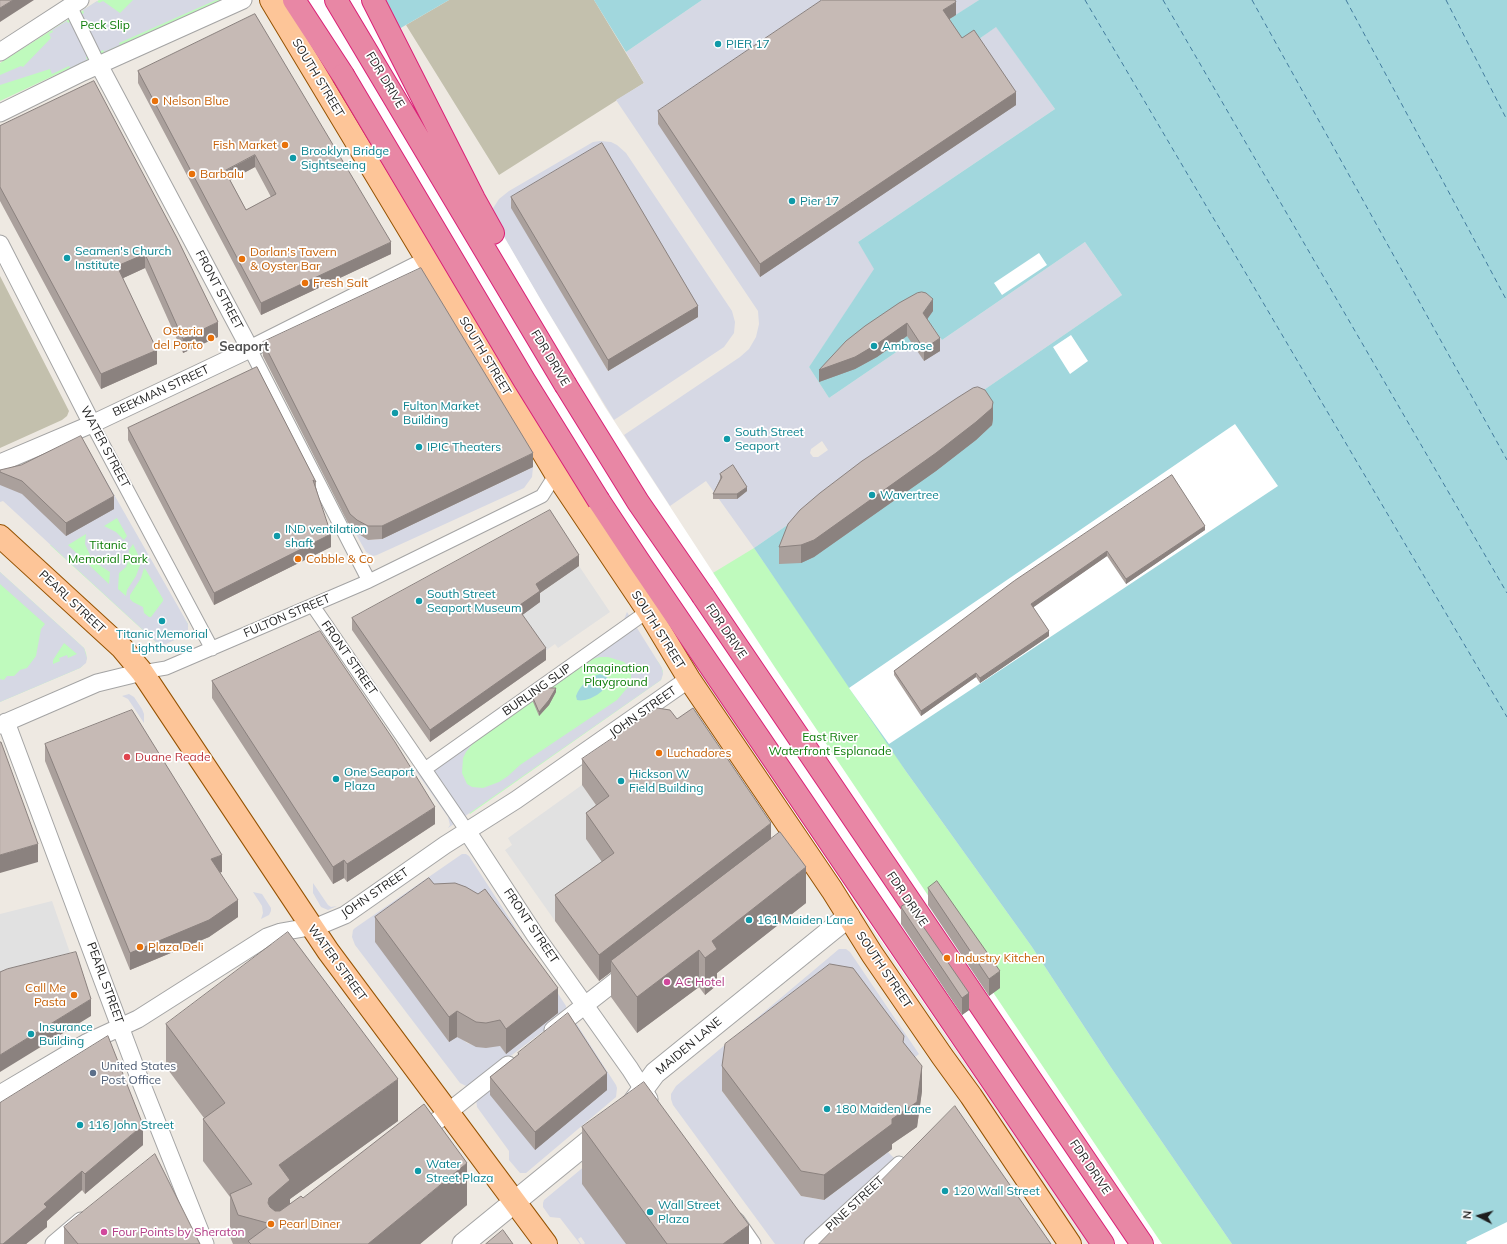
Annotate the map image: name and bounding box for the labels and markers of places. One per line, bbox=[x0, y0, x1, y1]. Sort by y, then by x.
place label: PIER 17 bbox=[726, 37, 770, 51]
marker: PIER 17 bbox=[713, 39, 723, 49]
place label: Nelson Blue bbox=[163, 94, 229, 108]
marker: Nelson Blue bbox=[150, 96, 160, 106]
place label: Fish Market bbox=[213, 138, 277, 152]
marker: Fish Market bbox=[280, 140, 290, 150]
place label: Brooklyn Bridge Sightseeing bbox=[301, 144, 389, 172]
marker: Brooklyn Bridge Sightseeing bbox=[288, 153, 298, 163]
place label: Barbalu bbox=[200, 167, 244, 181]
marker: Barbalu bbox=[187, 169, 197, 179]
place label: Pier 17 bbox=[800, 194, 839, 208]
marker: Pier 17 bbox=[787, 196, 797, 206]
place label: Seamen's Church Institute bbox=[75, 244, 171, 272]
place label: Dorlan's Tavern & Oyster Bar bbox=[250, 245, 337, 273]
marker: Seamen's Church Institute bbox=[62, 253, 72, 263]
marker: Dorlan's Tavern & Oyster Bar bbox=[237, 254, 247, 264]
place label: Fresh Salt bbox=[313, 276, 368, 290]
marker: Fresh Salt bbox=[300, 278, 310, 288]
place label: Osteria del Porto bbox=[153, 324, 203, 352]
marker: Osteria del Porto bbox=[206, 333, 216, 343]
place label: Ambrose bbox=[882, 339, 932, 353]
marker: Ambrose bbox=[869, 341, 879, 351]
place label: Fulton Market Building bbox=[403, 399, 479, 427]
marker: Fulton Market Building bbox=[390, 408, 400, 418]
place label: South Street Seaport bbox=[735, 425, 804, 453]
marker: South Street Seaport bbox=[722, 434, 732, 444]
place label: IPIC Theaters bbox=[427, 440, 501, 454]
marker: IPIC Theaters bbox=[414, 442, 424, 452]
place label: Wavertree bbox=[880, 488, 939, 502]
marker: Wavertree bbox=[867, 490, 877, 500]
place label: IND ventilation shaft bbox=[285, 522, 367, 550]
marker: IND ventilation shaft bbox=[272, 531, 282, 541]
place label: Cobble & Co bbox=[306, 552, 373, 566]
marker: Cobble & Co bbox=[293, 554, 303, 564]
place label: South Street Seaport Museum bbox=[427, 587, 521, 615]
marker: South Street Seaport Museum bbox=[414, 596, 424, 606]
marker: Titanic Memorial Lighthouse bbox=[157, 616, 167, 626]
place label: Titanic Memorial Lighthouse bbox=[116, 627, 208, 655]
place label: Luchadores bbox=[667, 746, 731, 760]
marker: Luchadores bbox=[654, 748, 664, 758]
place label: Duane Reade bbox=[135, 750, 210, 764]
marker: Duane Reade bbox=[122, 752, 132, 762]
place label: One Seaport Plaza bbox=[344, 765, 414, 793]
place label: Hickson W Field Building bbox=[629, 767, 703, 795]
marker: One Seaport Plaza bbox=[331, 774, 341, 784]
marker: Hickson W Field Building bbox=[616, 776, 626, 786]
place label: 161 Maiden Lane bbox=[757, 913, 853, 927]
marker: 161 Maiden Lane bbox=[744, 915, 754, 925]
place label: Plaza Deli bbox=[148, 940, 204, 954]
marker: Plaza Deli bbox=[135, 942, 145, 952]
place label: Industry Kitchen bbox=[955, 951, 1045, 965]
marker: Industry Kitchen bbox=[942, 953, 952, 963]
place label: AC Hotel bbox=[675, 975, 725, 989]
marker: AC Hotel bbox=[662, 977, 672, 987]
place label: Call Me Pasta bbox=[25, 981, 66, 1009]
marker: Call Me Pasta bbox=[69, 990, 79, 1000]
place label: Insurance Building bbox=[39, 1020, 93, 1048]
marker: Insurance Building bbox=[26, 1029, 36, 1039]
place label: United States Post Office bbox=[101, 1059, 176, 1087]
marker: United States Post Office bbox=[88, 1068, 98, 1078]
place label: 180 Maiden Lane bbox=[835, 1102, 931, 1116]
marker: 180 Maiden Lane bbox=[822, 1104, 832, 1114]
place label: 116 John Street bbox=[88, 1118, 174, 1132]
marker: 116 John Street bbox=[75, 1120, 85, 1130]
place label: Water Street Plaza bbox=[426, 1157, 494, 1185]
marker: Water Street Plaza bbox=[413, 1166, 423, 1176]
place label: 120 Wall Street bbox=[953, 1184, 1040, 1198]
marker: 120 Wall Street bbox=[940, 1186, 950, 1196]
place label: Wall Street Plaza bbox=[658, 1198, 720, 1226]
marker: Wall Street Plaza bbox=[645, 1207, 655, 1217]
place label: Pearl Diner bbox=[279, 1217, 340, 1231]
marker: Pearl Diner bbox=[266, 1219, 276, 1229]
place label: Four Points by Sheraton bbox=[112, 1225, 245, 1239]
marker: Four Points by Sheraton bbox=[99, 1227, 109, 1237]

